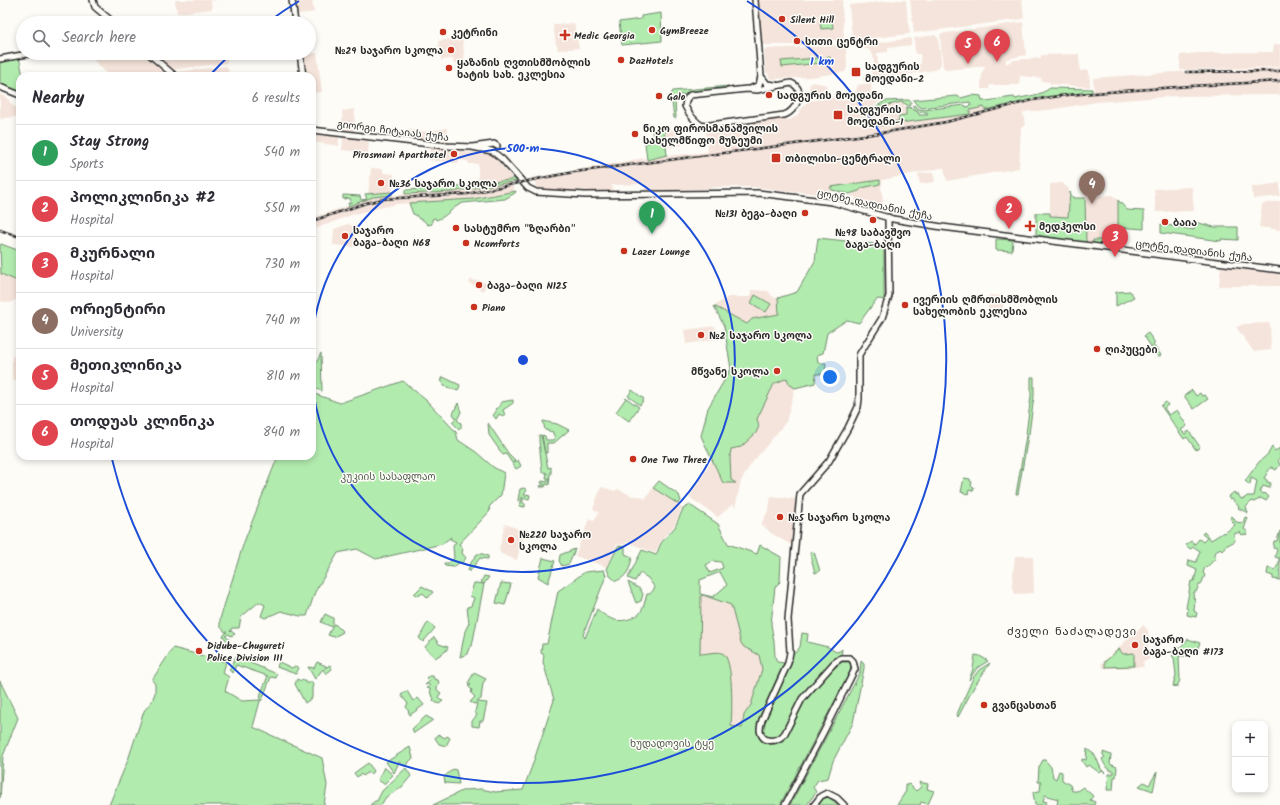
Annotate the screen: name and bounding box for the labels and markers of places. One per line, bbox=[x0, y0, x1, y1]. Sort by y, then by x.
place label: Silent Hill bbox=[790, 12, 834, 28]
marker: Silent Hill bbox=[777, 14, 787, 24]
place label: GymBreeze bbox=[660, 23, 709, 39]
place label: კეტრინი bbox=[451, 25, 498, 41]
marker: GymBreeze bbox=[647, 25, 657, 35]
marker: კეტრინი bbox=[438, 27, 448, 37]
place label: Medic Georgia bbox=[574, 28, 635, 44]
marker: Medic Georgia bbox=[559, 29, 571, 41]
pin: 6 bbox=[984, 29, 1010, 62]
pin: 5 bbox=[955, 31, 981, 64]
place label: სითი ცენტრი bbox=[805, 34, 878, 50]
marker: სითი ცენტრი bbox=[792, 36, 802, 46]
place label: №29 საჯარო სკოლა bbox=[335, 43, 443, 59]
marker: №29 საჯარო სკოლა bbox=[446, 45, 456, 55]
place label: DazHotels bbox=[629, 53, 674, 69]
place label: ყაზანის ღვთისმშობლის ხატის სახ. ეკლესია bbox=[457, 55, 590, 83]
marker: DazHotels bbox=[616, 55, 626, 65]
place label: სადგურის მოედანი-2 bbox=[865, 59, 924, 87]
marker: ყაზანის ღვთისმშობლის ხატის სახ. ეკლესია bbox=[444, 63, 454, 73]
marker: სადგურის მოედანი-2 bbox=[850, 66, 862, 78]
place label: სადგურის მოედანი bbox=[777, 88, 883, 104]
place label: Galo bbox=[667, 89, 686, 105]
marker: სადგურის მოედანი bbox=[764, 90, 774, 100]
marker: Galo bbox=[654, 91, 664, 101]
place label: სადგურის მოედანი-1 bbox=[847, 102, 903, 130]
marker: სადგურის მოედანი-1 bbox=[832, 109, 844, 121]
place label: ნიკო ფიროსმანაშვილის სახელმწიფო მუზეუმი bbox=[643, 121, 778, 149]
marker: ნიკო ფიროსმანაშვილის სახელმწიფო მუზეუმი bbox=[630, 129, 640, 139]
place label: Pirosmani Aparthotel bbox=[353, 147, 446, 163]
marker: Pirosmani Aparthotel bbox=[449, 149, 459, 159]
place label: თბილისი-ცენტრალი bbox=[785, 151, 901, 167]
marker: თბილისი-ცენტრალი bbox=[770, 152, 782, 164]
pin: 4 bbox=[1079, 171, 1105, 204]
place label: №36 საჯარო სკოლა bbox=[389, 176, 497, 192]
marker: №36 საჯარო სკოლა bbox=[376, 178, 386, 188]
pin: 2 bbox=[996, 196, 1022, 229]
pin: 1 bbox=[639, 201, 665, 234]
place label: №131 ბეგა-ბაღი bbox=[715, 206, 797, 222]
marker: №131 ბეგა-ბაღი bbox=[800, 208, 810, 218]
marker: №98 საბავშვო ბაგა-ბაღი bbox=[868, 215, 878, 225]
place label: ბაია bbox=[1173, 215, 1197, 231]
marker: ბაია bbox=[1160, 217, 1170, 227]
place label: მედჰელსი bbox=[1039, 219, 1096, 235]
marker: მედჰელსი bbox=[1024, 220, 1036, 232]
place label: სასტუმრო "ზღარბი" bbox=[464, 221, 576, 237]
place label: საჯარო ბაგა-ბაღი N68 bbox=[353, 223, 430, 251]
marker: სასტუმრო "ზღარბი" bbox=[451, 223, 461, 233]
pin: 3 bbox=[1102, 224, 1128, 257]
place label: №98 საბავშვო ბაგა-ბაღი bbox=[835, 225, 911, 253]
marker: საჯარო ბაგა-ბაღი N68 bbox=[340, 231, 350, 241]
place label: Ncomforts bbox=[474, 236, 520, 252]
marker: Ncomforts bbox=[461, 238, 471, 248]
place label: Lazer Lounge bbox=[632, 244, 690, 260]
marker: Lazer Lounge bbox=[619, 246, 629, 256]
place label: ბაგა-ბაღი N125 bbox=[487, 278, 568, 294]
marker: ბაგა-ბაღი N125 bbox=[474, 280, 484, 290]
place label: ივერიის ღმრთისმშობლის სახელობის ეკლესია bbox=[913, 292, 1058, 320]
place label: Piano bbox=[482, 300, 506, 316]
marker: ივერიის ღმრთისმშობლის სახელობის ეკლესია bbox=[900, 300, 910, 310]
marker: Piano bbox=[469, 302, 479, 312]
place label: №2 საჯარო სკოლა bbox=[709, 328, 812, 344]
marker: №2 საჯარო სკოლა bbox=[696, 330, 706, 340]
place label: ღიპუცები bbox=[1105, 342, 1157, 358]
marker: ღიპუცები bbox=[1092, 344, 1102, 354]
centre of rings bbox=[516, 353, 530, 367]
place label: მწვანე სკოლა bbox=[691, 364, 769, 380]
marker: მწვანე სკოლა bbox=[772, 366, 782, 376]
place label: One Two Three bbox=[641, 452, 707, 468]
marker: One Two Three bbox=[628, 454, 638, 464]
place label: №5 საჯარო სკოლა bbox=[788, 510, 890, 526]
marker: №5 საჯარო სკოლა bbox=[775, 512, 785, 522]
place label: №220 საჯარო სკოლა bbox=[519, 527, 591, 555]
marker: №220 საჯარო სკოლა bbox=[506, 535, 516, 545]
place label: საჯარო ბაგა-ბაღი #173 bbox=[1143, 632, 1224, 660]
place label: Didube-Chugureti Police Division III bbox=[207, 638, 285, 666]
marker: საჯარო ბაგა-ბაღი #173 bbox=[1130, 640, 1140, 650]
marker: Didube-Chugureti Police Division III bbox=[194, 646, 204, 656]
place label: გვანცასთან bbox=[992, 698, 1056, 714]
marker: გვანცასთან bbox=[979, 700, 989, 710]

